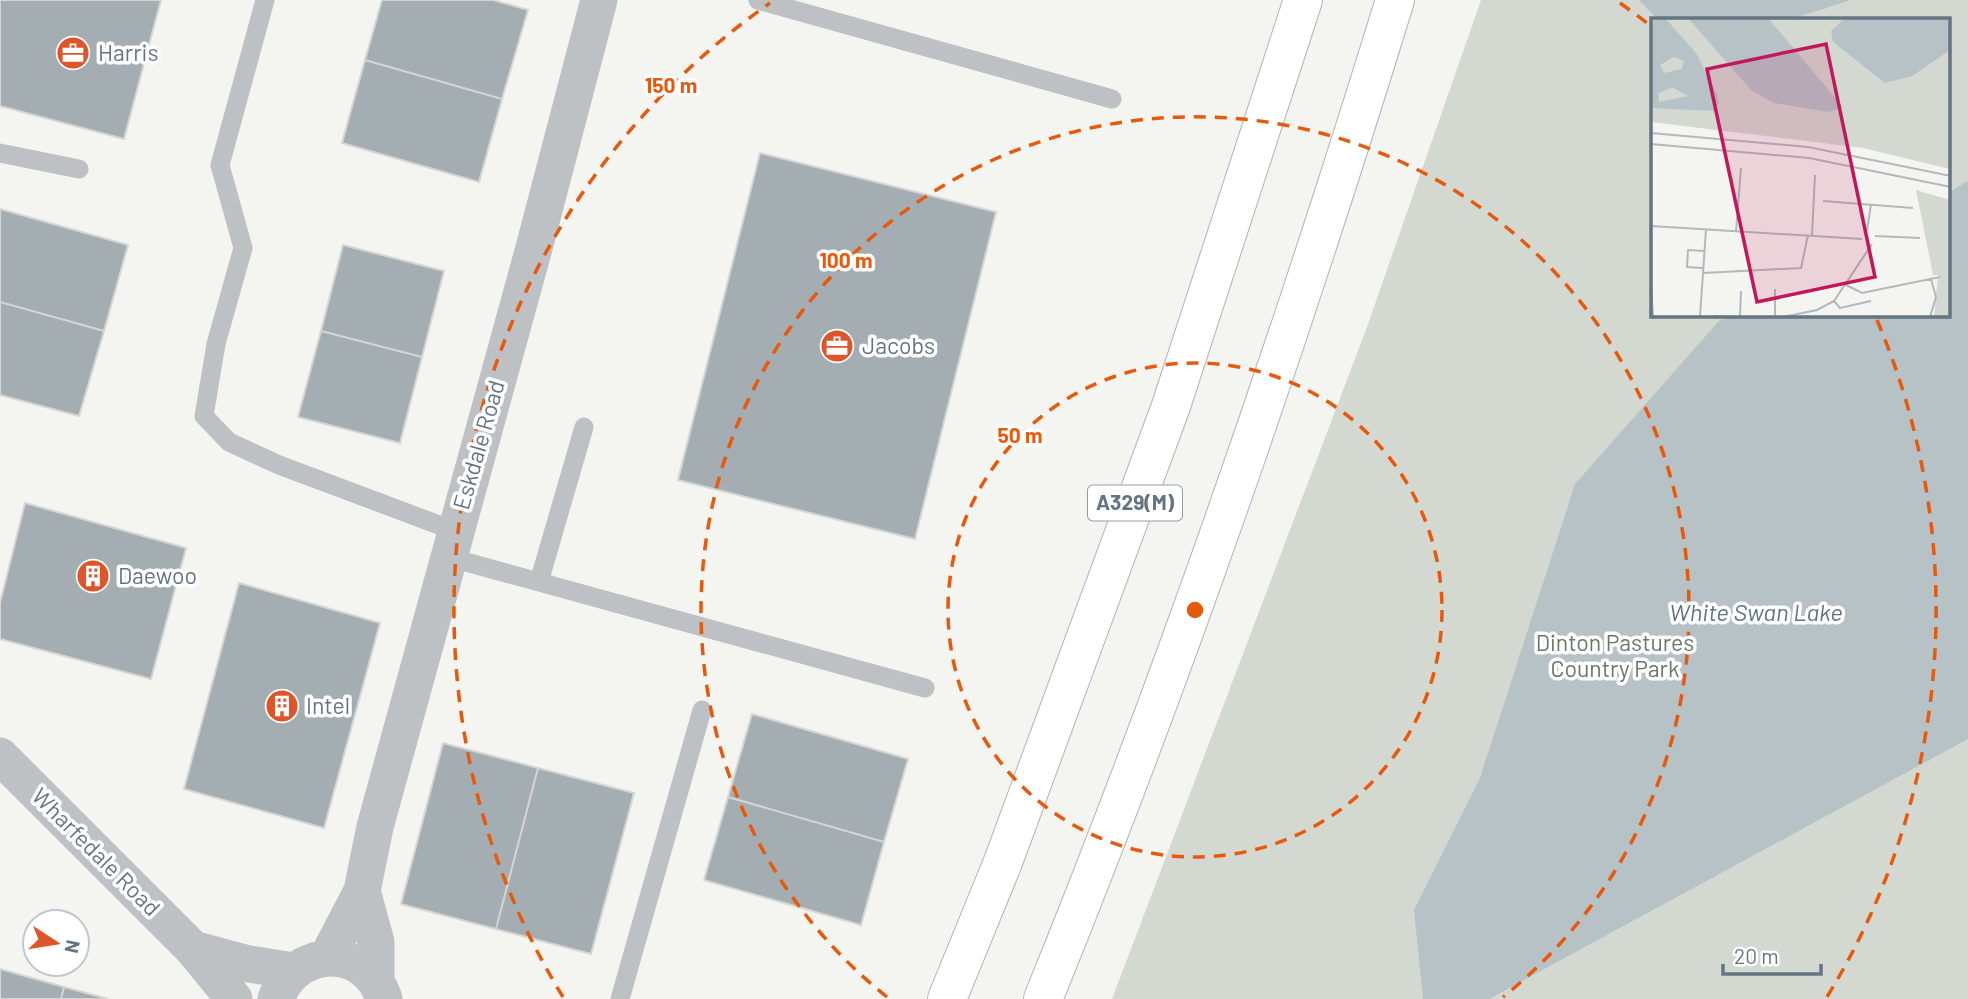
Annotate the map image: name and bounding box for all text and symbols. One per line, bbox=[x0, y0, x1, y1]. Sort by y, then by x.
inset map bbox=[1651, 18, 1951, 317]
office icon: Harris bbox=[54, 34, 92, 72]
place label: Harris bbox=[98, 38, 158, 66]
text: 150 m bbox=[645, 72, 697, 97]
text: 100 m bbox=[819, 247, 873, 272]
office icon: Jacobs bbox=[818, 327, 856, 365]
place label: Jacobs bbox=[862, 331, 935, 359]
street label: Eskdale Road bbox=[446, 377, 510, 513]
text: 50 m bbox=[997, 422, 1043, 447]
road number: A329(M) bbox=[1088, 486, 1182, 520]
building icon: Daewoo bbox=[74, 557, 112, 595]
place label: Daewoo bbox=[118, 561, 197, 589]
water label: White Swan Lake bbox=[1669, 597, 1843, 626]
centre of rings bbox=[1183, 598, 1207, 622]
park label: Dinton Pastures Country Park bbox=[1536, 628, 1694, 682]
building icon: Intel bbox=[263, 687, 301, 725]
place label: Intel bbox=[306, 691, 350, 719]
street label: Wharfedale Road bbox=[27, 781, 167, 921]
north arrow bbox=[21, 908, 91, 978]
scale bar bbox=[1723, 932, 1821, 976]
text: N bbox=[61, 938, 86, 955]
text: 20 m bbox=[1734, 943, 1779, 968]

